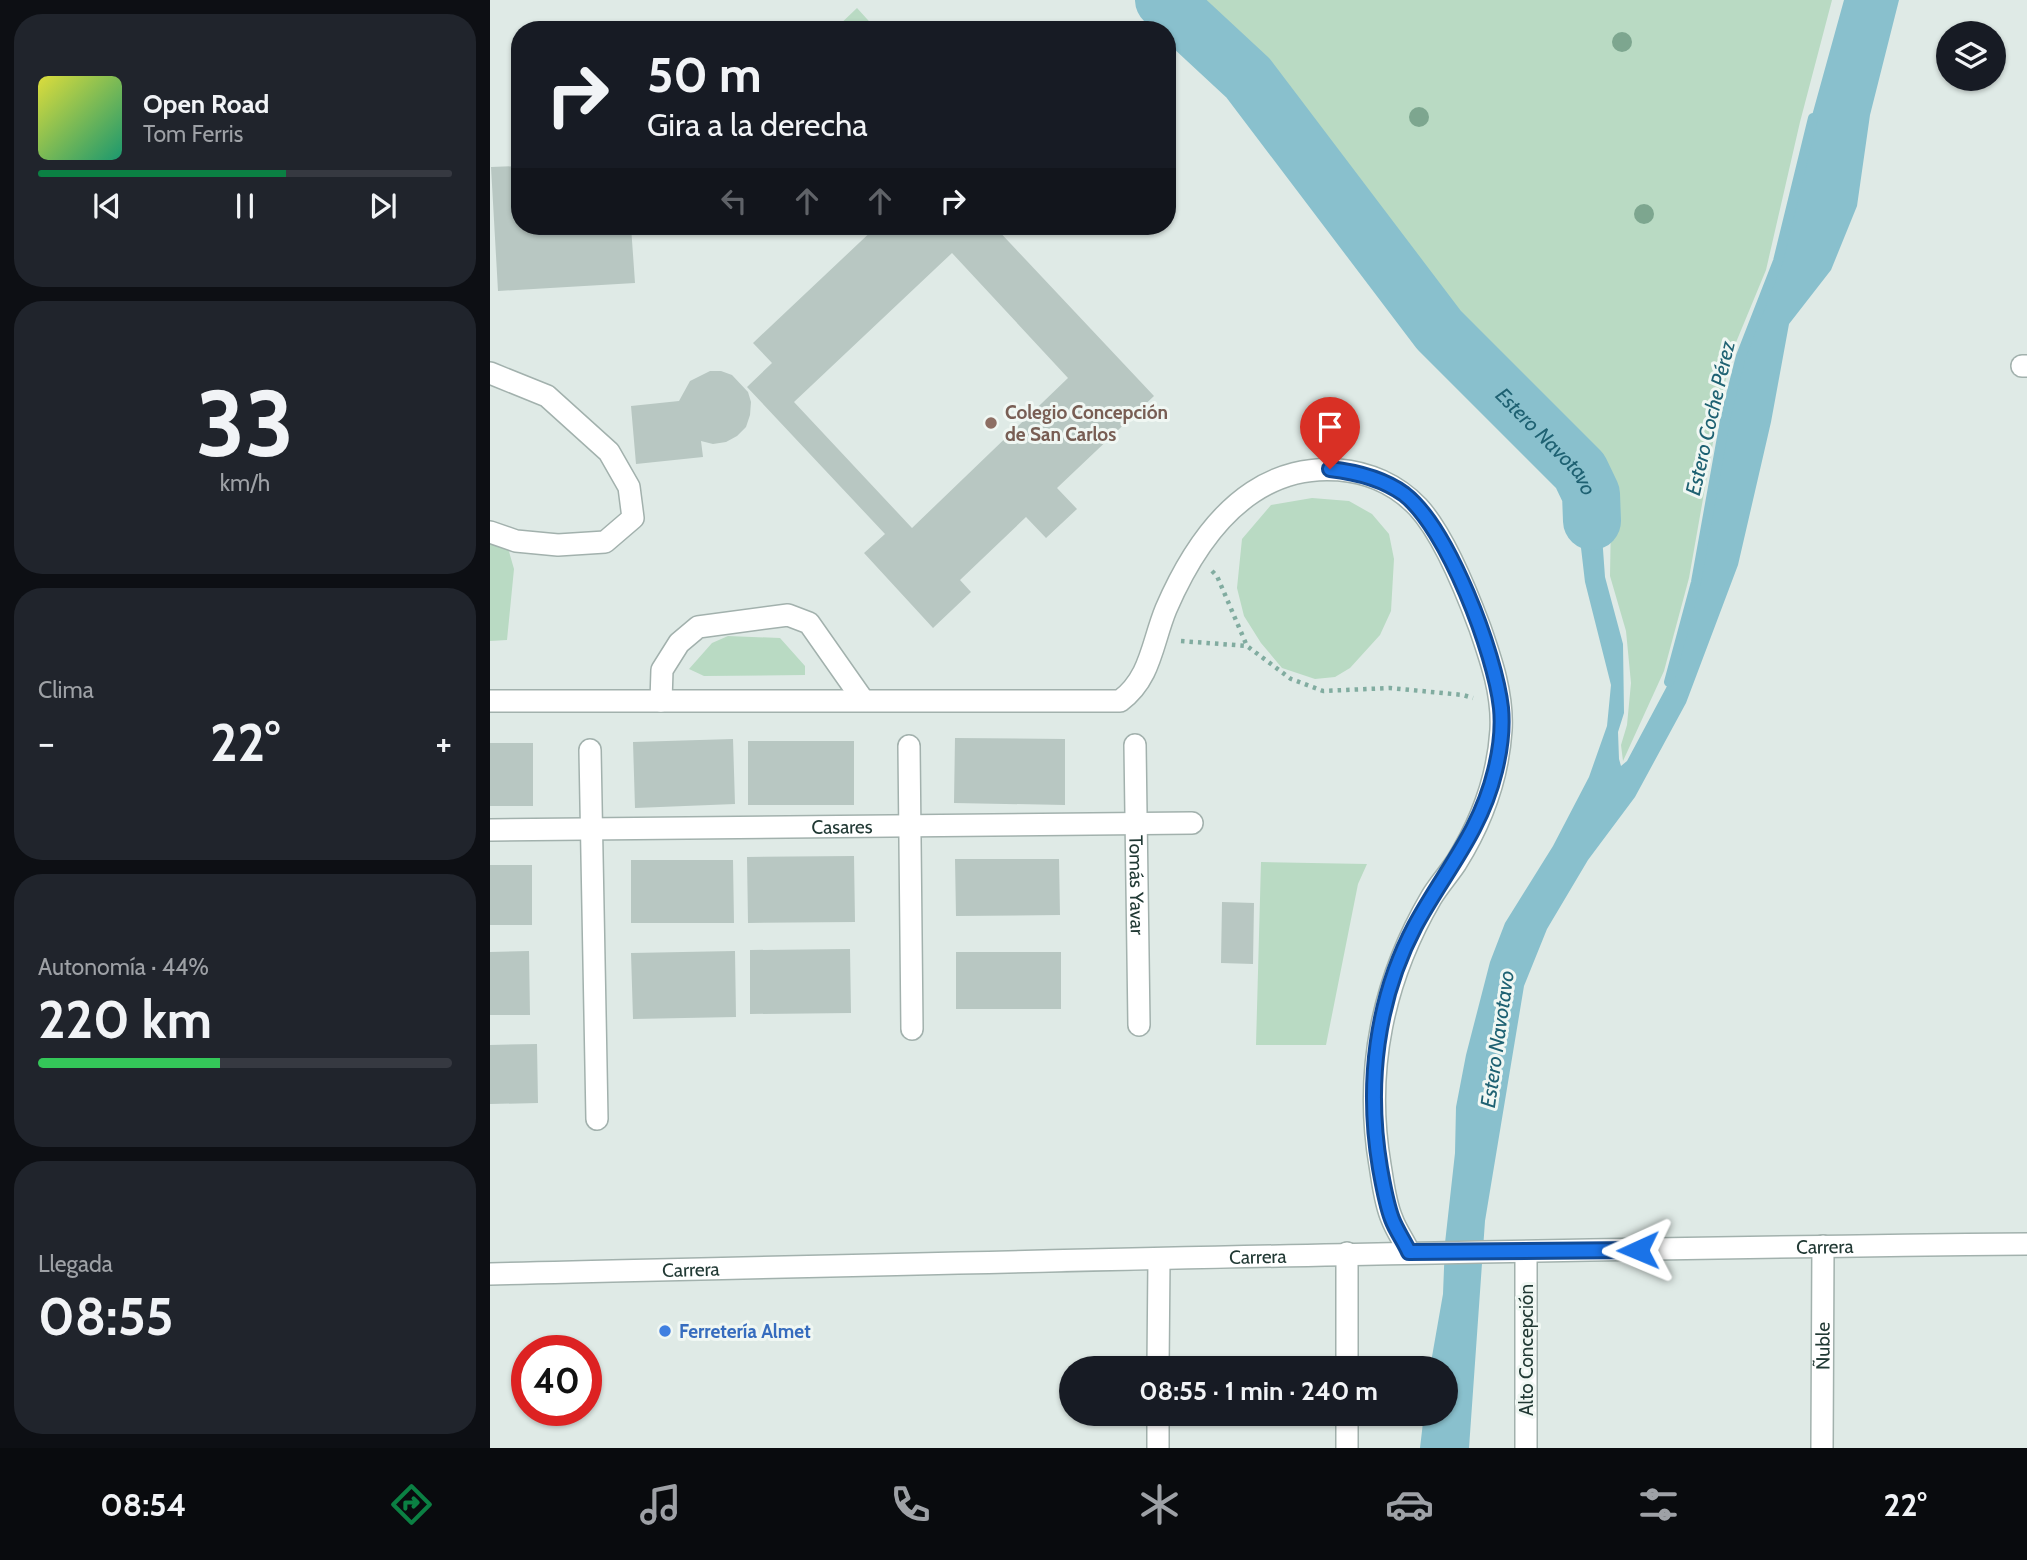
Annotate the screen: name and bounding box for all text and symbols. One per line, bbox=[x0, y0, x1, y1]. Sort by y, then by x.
map controls bbox=[1936, 21, 2006, 91]
button: layers bbox=[1936, 21, 2006, 91]
text: 50 m bbox=[647, 45, 762, 104]
icon: right bbox=[532, 49, 623, 140]
text: Open Road bbox=[143, 88, 269, 120]
text: Gira a la derecha bbox=[647, 105, 868, 144]
text: Tom Ferris bbox=[143, 120, 243, 148]
icon: left bbox=[715, 182, 753, 220]
icon: ahead bbox=[788, 182, 826, 220]
icon: ahead bbox=[861, 182, 899, 220]
icon: right bbox=[934, 182, 972, 220]
icon: previous bbox=[88, 187, 126, 225]
icon: pause bbox=[226, 187, 264, 225]
icon: next bbox=[364, 187, 402, 225]
water label: Estero Coche Pérez bbox=[1680, 337, 1740, 498]
text: 33 bbox=[196, 368, 294, 479]
water label: Estero Navotavo bbox=[1491, 382, 1602, 499]
pin bbox=[1300, 397, 1360, 469]
place label: Colegio Concepción de San Carlos bbox=[1005, 401, 1168, 446]
icon: arrive bbox=[1311, 408, 1349, 446]
marker: Colegio Concepción de San Carlos bbox=[983, 415, 999, 431]
text: km/h bbox=[220, 469, 270, 497]
text: Clima bbox=[38, 676, 94, 704]
text: 22° bbox=[210, 711, 280, 774]
text: − bbox=[38, 719, 55, 766]
text: + bbox=[435, 719, 452, 766]
street label: Casares bbox=[811, 815, 873, 838]
street label: Tomás Yavar bbox=[1125, 835, 1149, 935]
text: Autonomía · 44% bbox=[38, 953, 209, 981]
water label: Estero Navotavo bbox=[1475, 969, 1519, 1109]
text: 220 km bbox=[38, 988, 212, 1051]
position arrow bbox=[1601, 1213, 1675, 1287]
street label: Carrera bbox=[1796, 1234, 1854, 1258]
street label: Carrera bbox=[1229, 1244, 1287, 1268]
text: Llegada bbox=[38, 1250, 113, 1278]
street label: Carrera bbox=[662, 1257, 720, 1281]
street label: Alto Concepción bbox=[1515, 1284, 1538, 1416]
text: 08:55 bbox=[38, 1285, 174, 1348]
place label: Ferretería Almet bbox=[679, 1320, 811, 1343]
street label: Ñuble bbox=[1810, 1322, 1834, 1370]
marker: Ferretería Almet bbox=[657, 1323, 673, 1339]
speed limit sign: 40 bbox=[511, 1335, 602, 1426]
text: 08:55 · 1 min · 240 m bbox=[1139, 1375, 1378, 1407]
icon: directions bbox=[387, 1480, 436, 1529]
icon: music bbox=[636, 1480, 685, 1529]
icon: phone bbox=[886, 1480, 935, 1529]
icon: climate bbox=[1135, 1480, 1184, 1529]
icon: car bbox=[1385, 1480, 1434, 1529]
icon: filters bbox=[1634, 1480, 1683, 1529]
text: 08:54 bbox=[100, 1485, 186, 1524]
text: 22° bbox=[1884, 1485, 1927, 1524]

